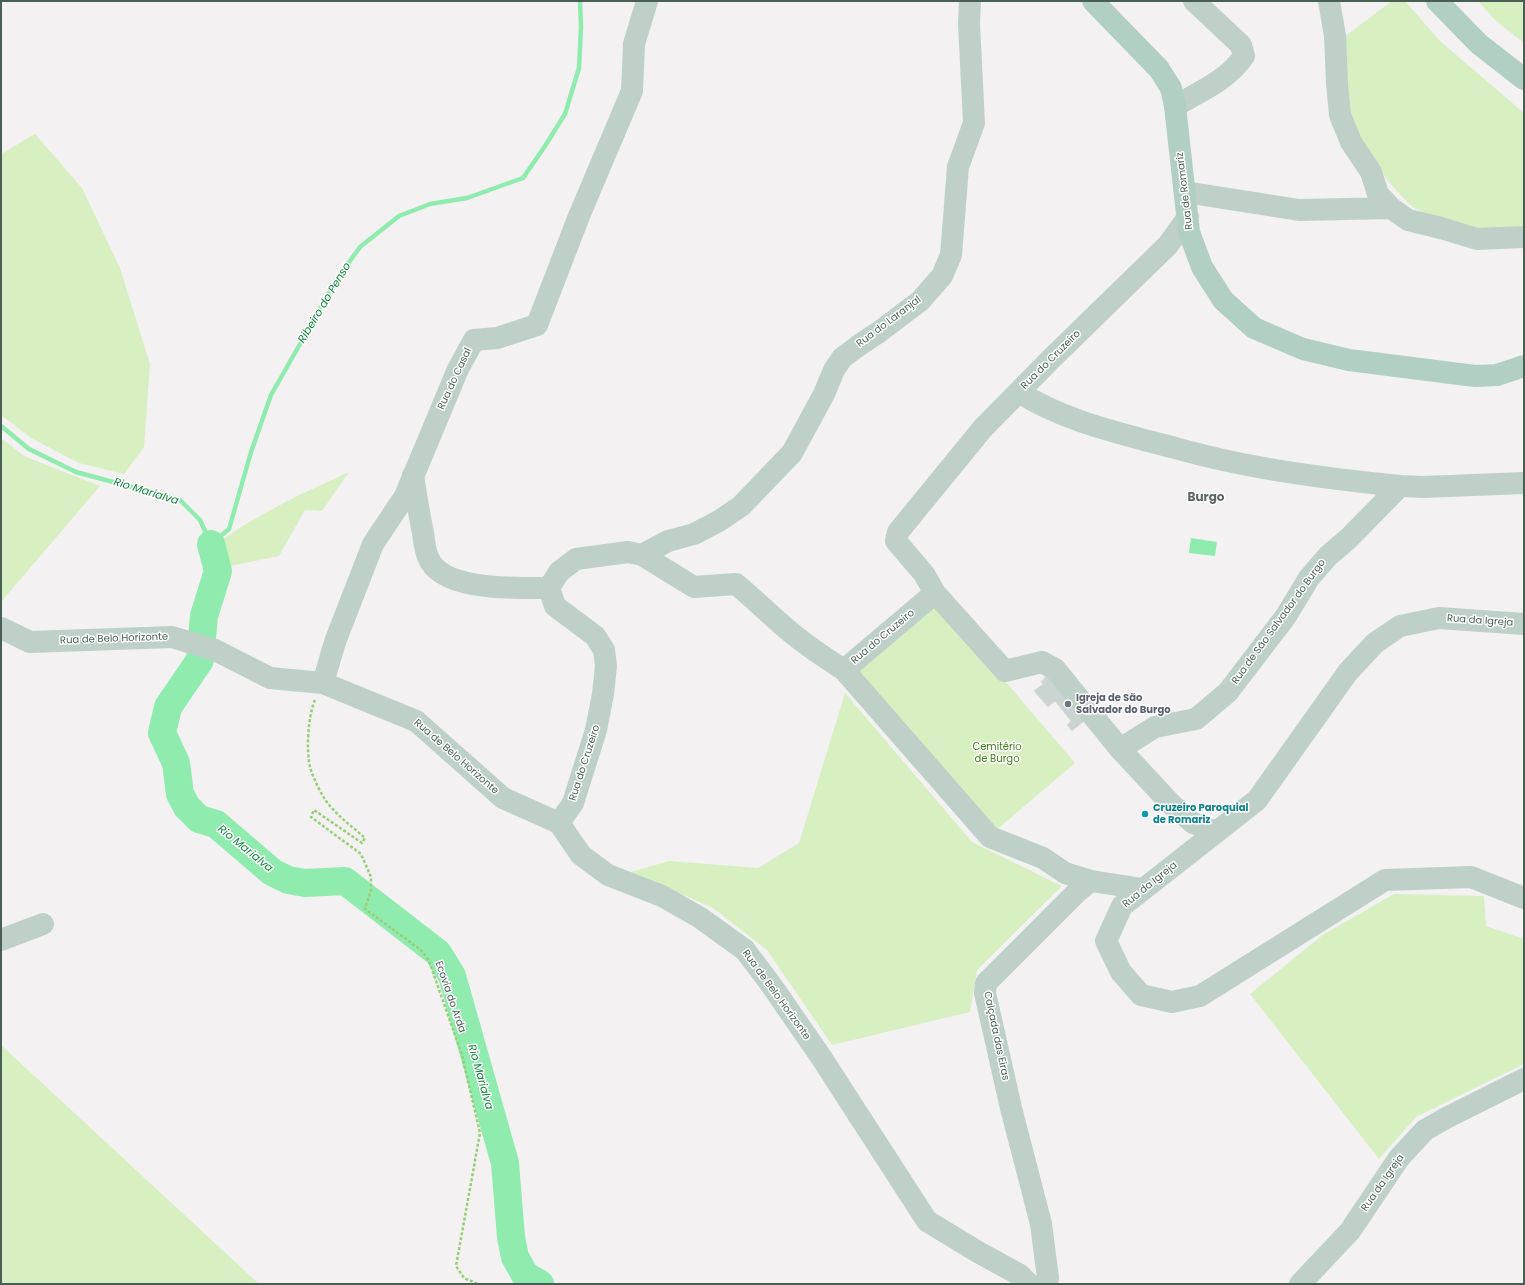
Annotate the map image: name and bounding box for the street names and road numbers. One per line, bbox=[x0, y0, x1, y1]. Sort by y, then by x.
street label: Rua de Romariz bbox=[1174, 152, 1196, 230]
street label: Rua do Laranjal bbox=[854, 294, 924, 350]
street label: Rua do Cruzeiro bbox=[1019, 328, 1083, 392]
street label: Rua do Casal bbox=[435, 346, 475, 412]
street label: Rua de São Salvador do Burgo bbox=[1230, 557, 1328, 687]
street label: Rua do Cruzeiro bbox=[849, 607, 917, 667]
street label: Rua da Igreja bbox=[1446, 613, 1514, 629]
street label: Rua de Belo Horizonte bbox=[60, 631, 168, 647]
street label: Rua de Belo Horizonte bbox=[411, 717, 501, 797]
street label: Rua do Cruzeiro bbox=[567, 724, 603, 802]
street label: Rua da Igreja bbox=[1120, 859, 1180, 911]
street label: Rua de Belo Horizonte bbox=[739, 948, 813, 1042]
street label: Ecovia do Arda bbox=[432, 960, 468, 1034]
street label: Calçada das Eiras bbox=[981, 990, 1011, 1082]
street label: Rua da Igreja bbox=[1359, 1152, 1407, 1214]

